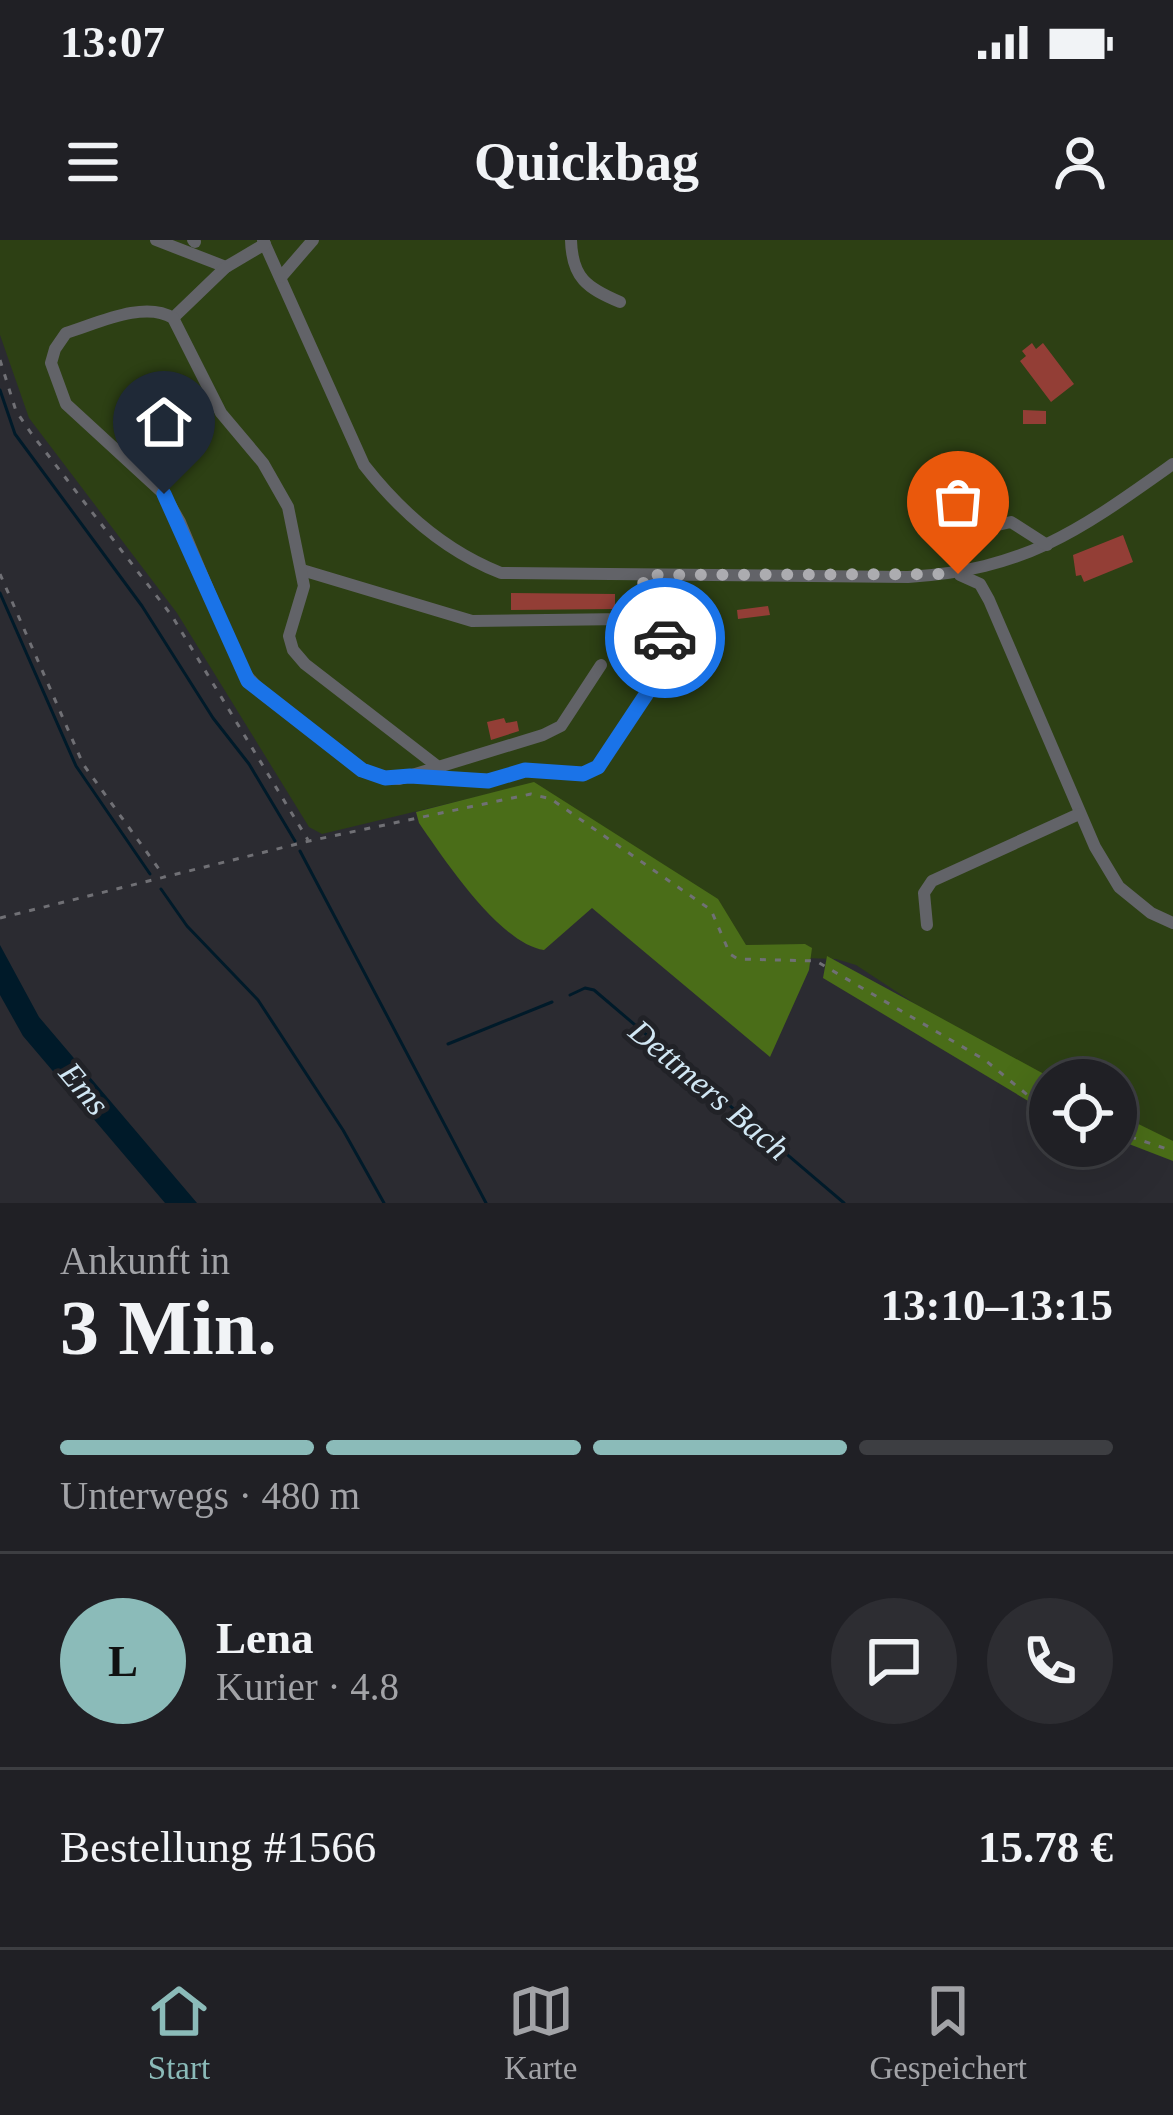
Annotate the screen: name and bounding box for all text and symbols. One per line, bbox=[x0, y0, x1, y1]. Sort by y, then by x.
text: 13:07 bbox=[60, 17, 165, 67]
icon: menu bbox=[60, 129, 126, 195]
icon: person bbox=[1047, 129, 1113, 195]
text: Quickbag bbox=[474, 132, 699, 192]
pin bbox=[113, 371, 215, 494]
icon: home bbox=[131, 389, 197, 455]
pin bbox=[907, 451, 1009, 574]
icon: bag bbox=[925, 469, 991, 535]
courier bbox=[605, 578, 725, 698]
icon: car bbox=[632, 605, 698, 671]
water label: Dettmers Bach bbox=[622, 1012, 796, 1167]
water label: Ems bbox=[52, 1055, 116, 1122]
map controls bbox=[1029, 1059, 1137, 1167]
button: locate bbox=[1029, 1059, 1137, 1167]
text: Ankunft in bbox=[60, 1239, 230, 1282]
text: 13:10–13:15 bbox=[881, 1280, 1113, 1330]
text: 3 Min. bbox=[60, 1284, 277, 1371]
text: Unterwegs · 480 m bbox=[60, 1474, 360, 1517]
button: chat bbox=[831, 1598, 957, 1724]
button: phone bbox=[987, 1598, 1113, 1724]
text: Lena bbox=[216, 1613, 314, 1663]
text: L bbox=[108, 1636, 138, 1686]
text: Kurier · 4.8 bbox=[216, 1665, 399, 1708]
text: Bestellung #1566 bbox=[60, 1822, 376, 1872]
text: 15.78 € bbox=[978, 1822, 1113, 1872]
tab: Start bbox=[146, 1978, 212, 2087]
tab: Karte bbox=[504, 1978, 577, 2087]
tab: Gespeichert bbox=[869, 1978, 1027, 2087]

